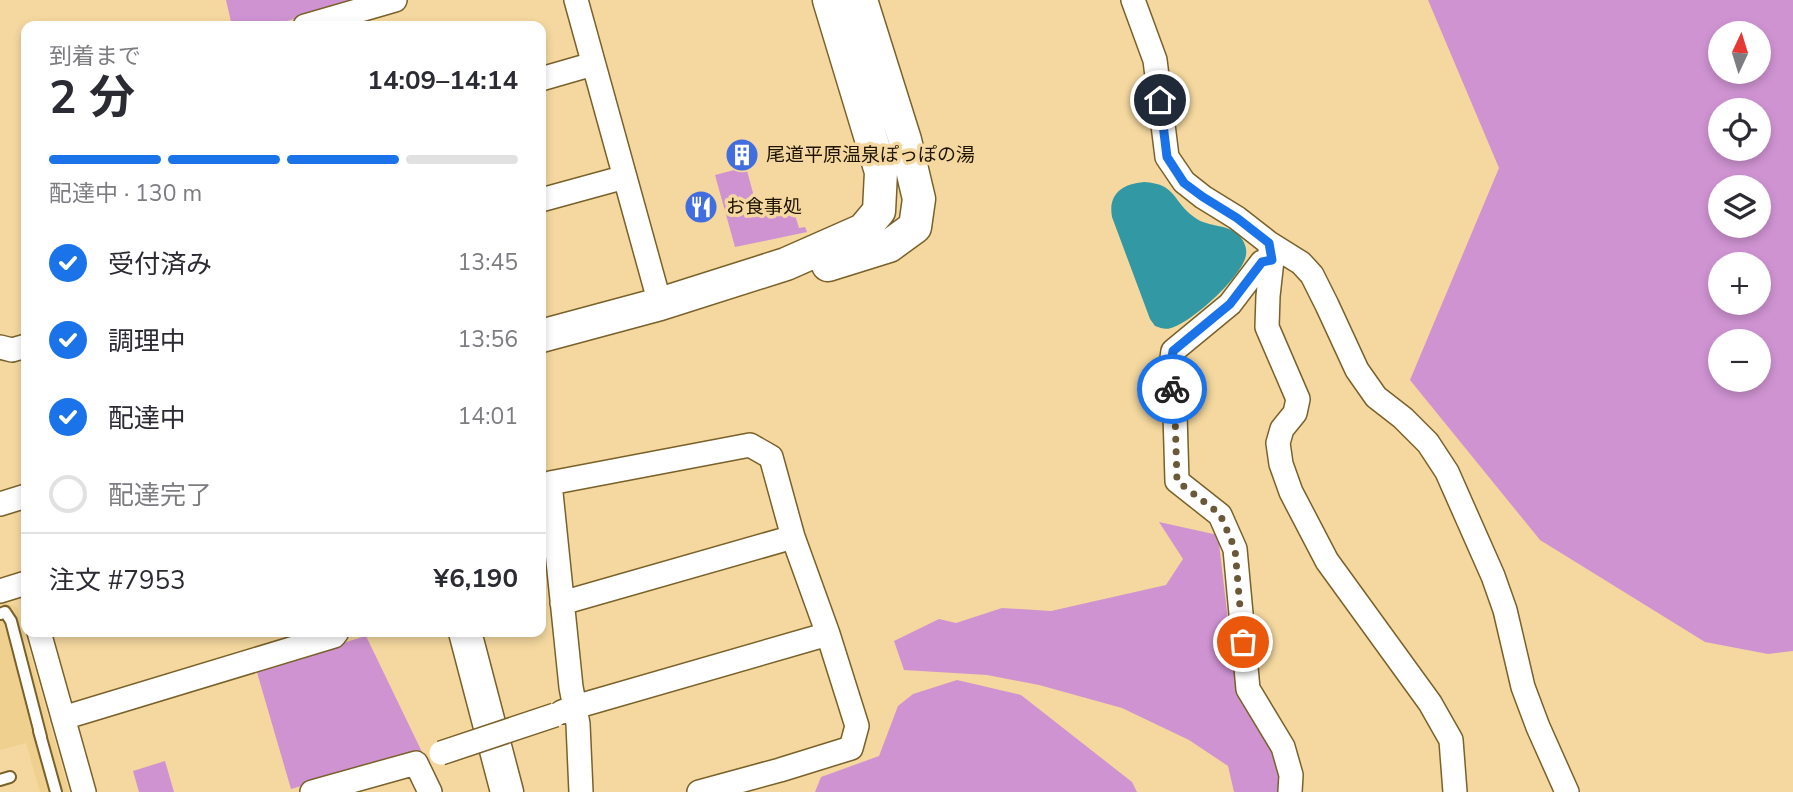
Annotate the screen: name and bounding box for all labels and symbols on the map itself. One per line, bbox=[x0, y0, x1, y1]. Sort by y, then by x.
north arrow bbox=[1708, 21, 1771, 84]
pin bbox=[1130, 70, 1190, 130]
building icon: 尾道平原温泉ぽっぽの湯 bbox=[723, 136, 761, 174]
place label: 尾道平原温泉ぽっぽの湯 bbox=[766, 142, 975, 168]
restaurant icon: お食事処 bbox=[682, 188, 720, 226]
place label: お食事処 bbox=[726, 194, 802, 220]
courier bbox=[1137, 354, 1207, 424]
pin bbox=[1213, 612, 1273, 672]

